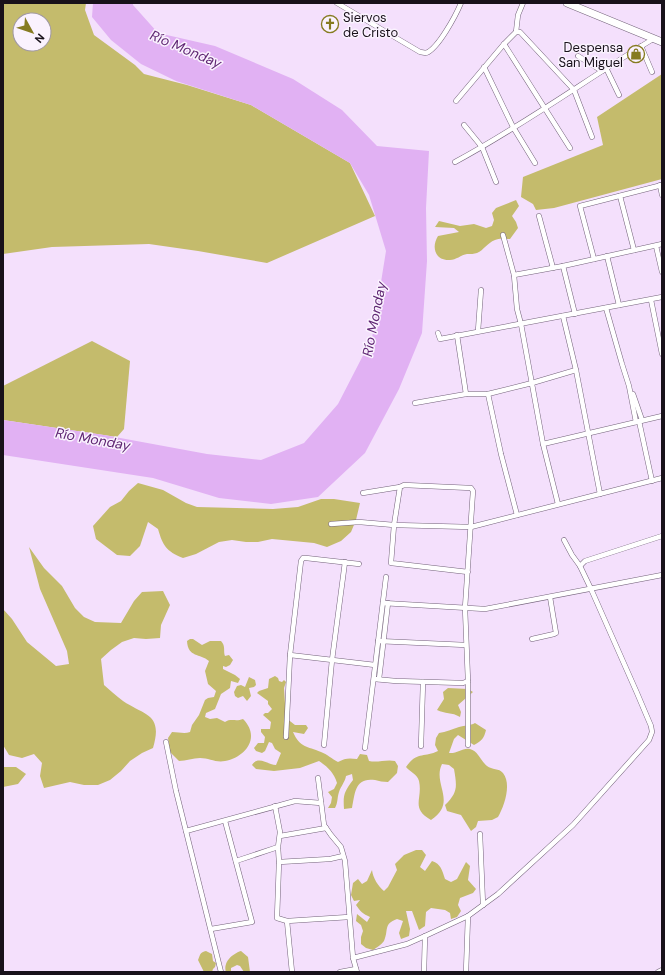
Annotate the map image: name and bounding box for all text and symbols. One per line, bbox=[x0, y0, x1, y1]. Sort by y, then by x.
place label: Siervos de Cristo bbox=[343, 9, 398, 41]
north arrow bbox=[12, 12, 52, 52]
church icon: Siervos de Cristo bbox=[320, 14, 340, 34]
water label: Río Monday bbox=[148, 26, 226, 73]
text: N bbox=[32, 31, 48, 46]
place label: Despensa San Miguel bbox=[558, 39, 623, 71]
shop icon: Despensa San Miguel bbox=[626, 44, 646, 64]
water label: Río Monday bbox=[358, 279, 390, 358]
water label: Río Monday bbox=[54, 424, 133, 455]

